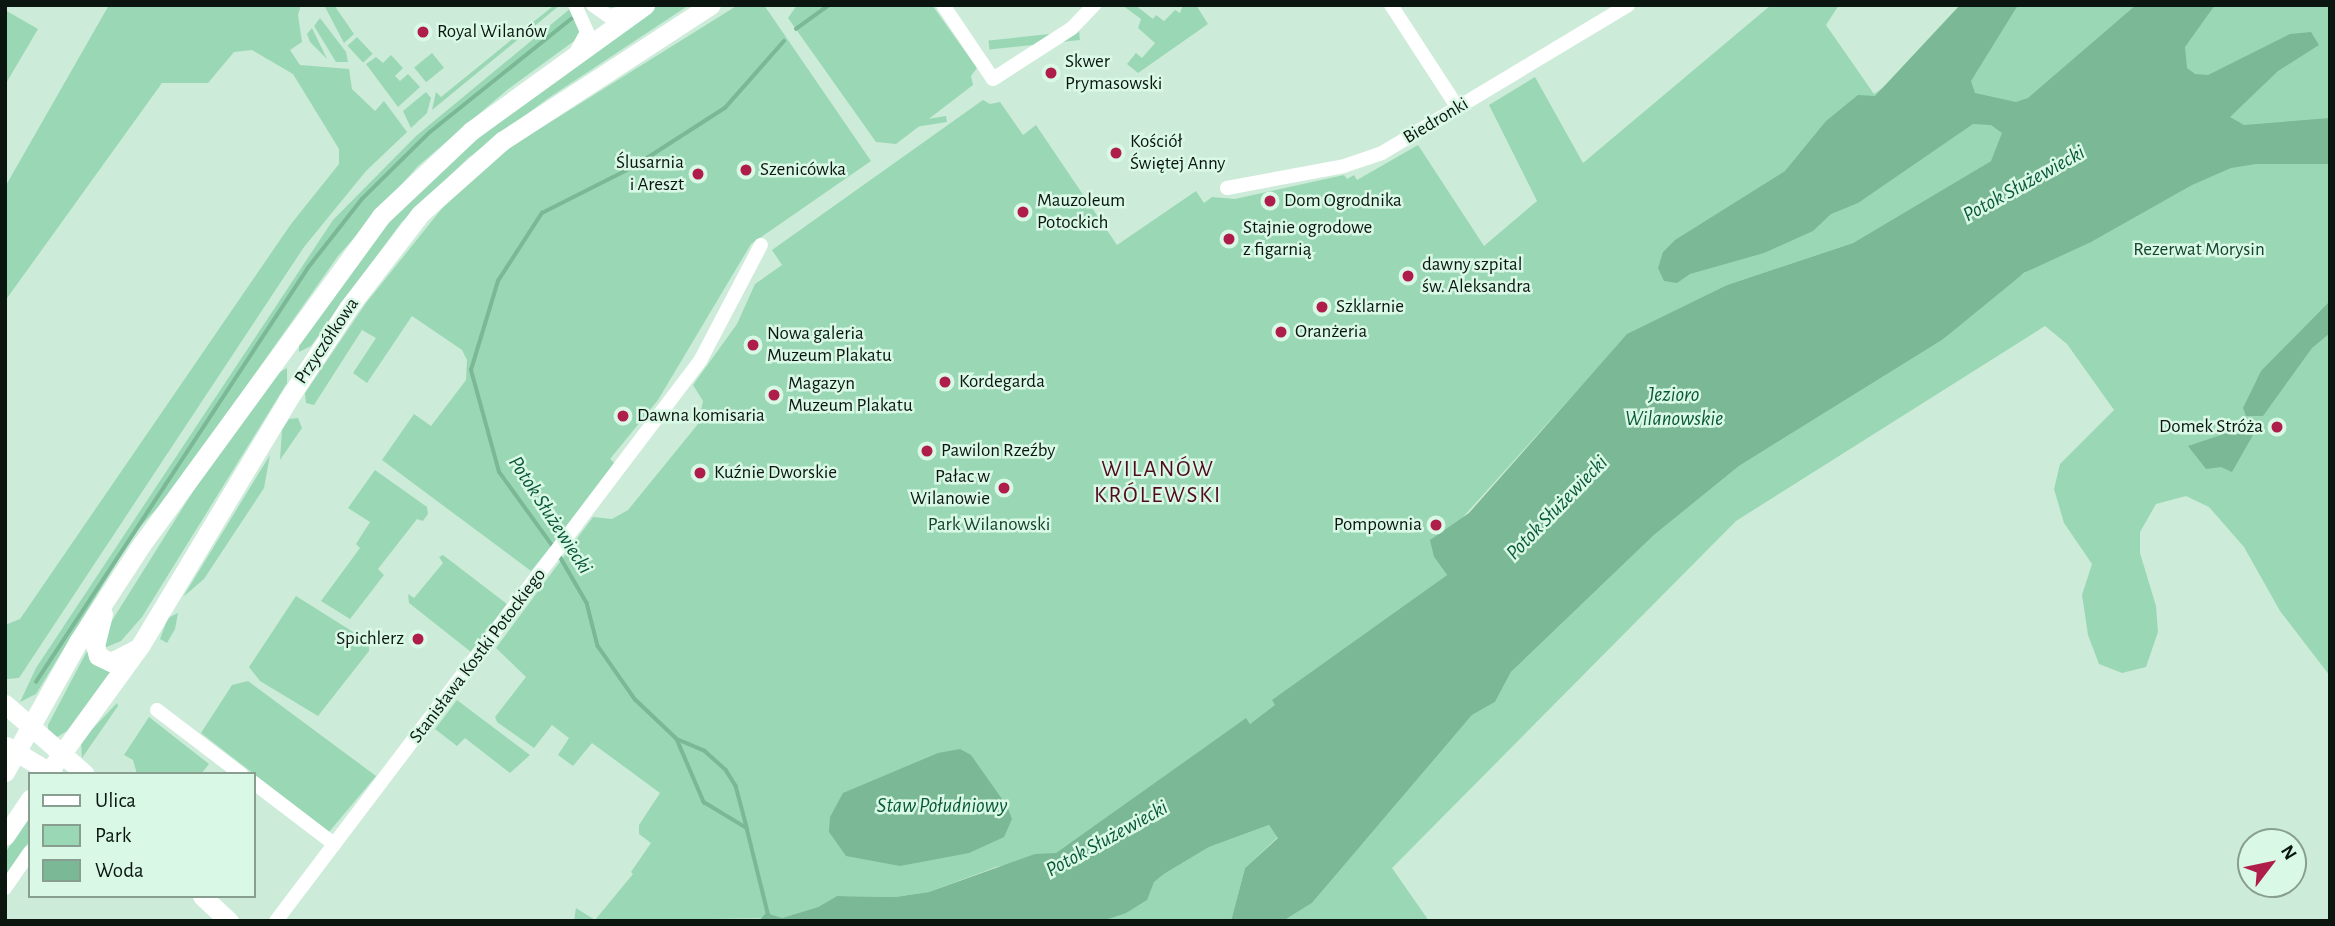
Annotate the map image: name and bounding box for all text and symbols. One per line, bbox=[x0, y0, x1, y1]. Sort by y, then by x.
place label: Royal Wilanów bbox=[437, 21, 547, 43]
marker: Royal Wilanów bbox=[415, 24, 431, 40]
place label: Skwer Prymasowski bbox=[1065, 51, 1162, 95]
marker: Skwer Prymasowski bbox=[1043, 65, 1059, 81]
street label: Biedronki bbox=[1399, 93, 1473, 149]
place label: Kościół Świętej Anny bbox=[1130, 131, 1225, 175]
water label: Potok Służewiecki bbox=[1959, 140, 2089, 228]
marker: Kościół Świętej Anny bbox=[1108, 145, 1124, 161]
place label: Ślusarnia i Areszt bbox=[616, 152, 684, 196]
place label: Szenicówka bbox=[760, 159, 846, 181]
marker: Szenicówka bbox=[738, 162, 754, 178]
marker: Ślusarnia i Areszt bbox=[690, 166, 706, 182]
place label: Mauzoleum Potockich bbox=[1037, 190, 1125, 234]
place label: Dom Ogrodnika bbox=[1284, 190, 1402, 212]
marker: Dom Ogrodnika bbox=[1262, 193, 1278, 209]
marker: Mauzoleum Potockich bbox=[1015, 204, 1031, 220]
place label: Stajnie ogrodowe z figarnią bbox=[1243, 217, 1372, 261]
marker: Stajnie ogrodowe z figarnią bbox=[1221, 231, 1237, 247]
park label: Rezerwat Morysin bbox=[2133, 239, 2265, 261]
place label: dawny szpital św. Aleksandra bbox=[1422, 254, 1531, 298]
marker: dawny szpital św. Aleksandra bbox=[1400, 268, 1416, 284]
street label: Przyczółkowa bbox=[290, 293, 364, 389]
place label: Szklarnie bbox=[1336, 296, 1404, 318]
marker: Szklarnie bbox=[1314, 299, 1330, 315]
place label: Oranżeria bbox=[1295, 321, 1367, 343]
place label: Nowa galeria Muzeum Plakatu bbox=[767, 323, 892, 367]
marker: Oranżeria bbox=[1273, 324, 1289, 340]
marker: Nowa galeria Muzeum Plakatu bbox=[745, 337, 761, 353]
place label: Kordegarda bbox=[959, 371, 1045, 393]
place label: Magazyn Muzeum Plakatu bbox=[788, 373, 913, 417]
marker: Kordegarda bbox=[937, 374, 953, 390]
water label: Jezioro Wilanowskie bbox=[1625, 382, 1723, 432]
marker: Magazyn Muzeum Plakatu bbox=[766, 387, 782, 403]
place label: Dawna komisaria bbox=[637, 405, 765, 427]
marker: Dawna komisaria bbox=[615, 408, 631, 424]
place label: Domek Stróża bbox=[2159, 416, 2263, 438]
marker: Domek Stróża bbox=[2269, 419, 2285, 435]
place label: Pawilon Rzeźby bbox=[941, 440, 1055, 462]
marker: Pawilon Rzeźby bbox=[919, 443, 935, 459]
water label: Potok Służewiecki bbox=[503, 451, 597, 579]
water label: Potok Służewiecki bbox=[1501, 451, 1613, 565]
district label: WILANÓW KRÓLEWSKI bbox=[1095, 456, 1221, 510]
place label: Kuźnie Dworskie bbox=[714, 462, 837, 484]
marker: Kuźnie Dworskie bbox=[692, 465, 708, 481]
place label: Pałac w Wilanowie bbox=[910, 466, 990, 510]
marker: Pałac w Wilanowie bbox=[996, 480, 1012, 496]
park label: Park Wilanowski bbox=[928, 514, 1050, 536]
place label: Pompownia bbox=[1334, 514, 1422, 536]
marker: Pompownia bbox=[1428, 517, 1444, 533]
street label: Stanisława Kostki Potockiego bbox=[405, 564, 551, 748]
place label: Spichlerz bbox=[336, 628, 404, 650]
marker: Spichlerz bbox=[410, 631, 426, 647]
legend bbox=[28, 772, 256, 898]
text: Ulica bbox=[95, 790, 136, 811]
water label: Staw Południowy bbox=[877, 793, 1007, 819]
water label: Potok Służewiecki bbox=[1042, 795, 1172, 883]
text: Park bbox=[95, 825, 131, 846]
north arrow bbox=[2237, 828, 2307, 898]
text: N bbox=[2277, 842, 2300, 863]
text: Woda bbox=[95, 860, 144, 881]

